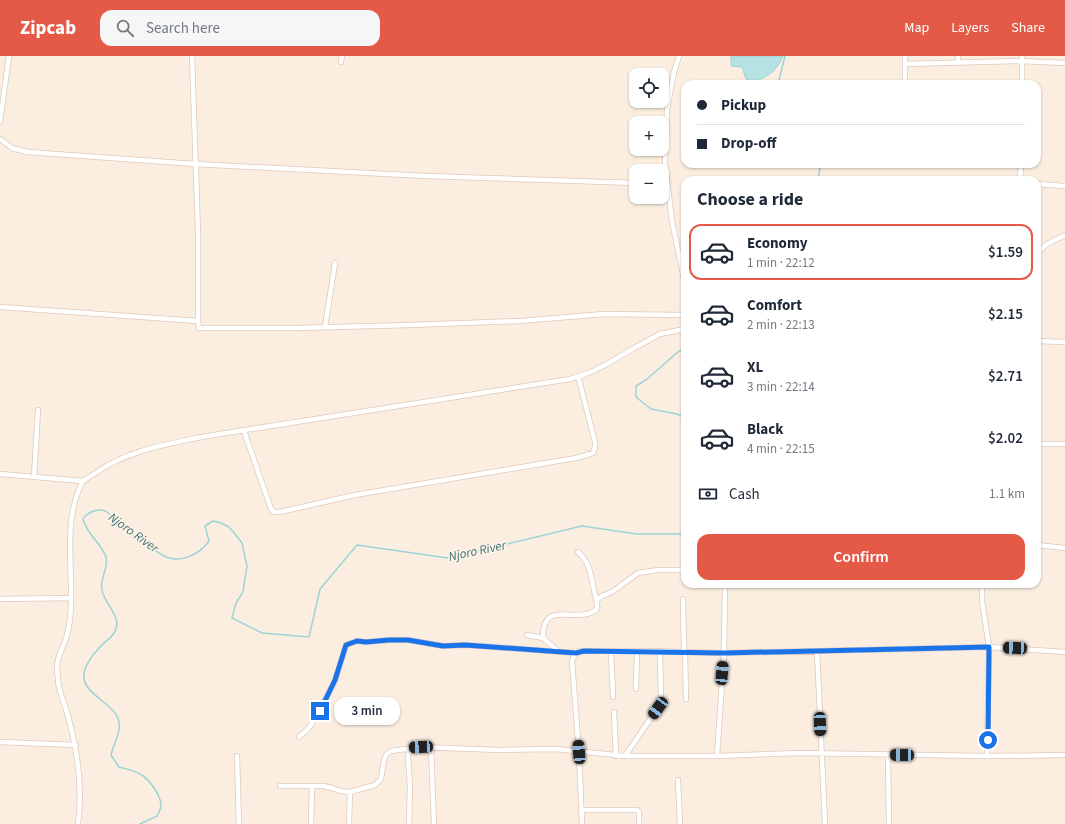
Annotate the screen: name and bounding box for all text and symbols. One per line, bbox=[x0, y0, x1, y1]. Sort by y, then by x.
search box bbox=[100, 10, 380, 46]
text: Zipcab bbox=[20, 15, 76, 42]
icon: search bbox=[114, 17, 136, 39]
text: Search here bbox=[146, 18, 220, 39]
text: Map bbox=[904, 18, 929, 38]
text: Layers bbox=[951, 18, 989, 38]
text: Share bbox=[1011, 18, 1045, 38]
map controls bbox=[629, 68, 669, 204]
button: locate bbox=[629, 68, 669, 108]
text: Pickup bbox=[721, 95, 766, 116]
button: + bbox=[629, 116, 669, 156]
text: Drop-off bbox=[721, 133, 776, 154]
button: − bbox=[629, 164, 669, 204]
text: Choose a ride bbox=[697, 187, 803, 212]
text: Economy bbox=[747, 233, 808, 254]
icon: car bbox=[699, 234, 735, 270]
text: $1.59 bbox=[988, 242, 1023, 263]
text: 1 min · 22:12 bbox=[747, 254, 815, 272]
text: Comfort bbox=[747, 295, 802, 316]
icon: car bbox=[699, 296, 735, 332]
text: $2.15 bbox=[988, 304, 1023, 325]
text: 2 min · 22:13 bbox=[747, 316, 815, 334]
text: XL bbox=[747, 357, 763, 378]
icon: car bbox=[699, 358, 735, 394]
text: $2.71 bbox=[988, 366, 1023, 387]
text: 3 min · 22:14 bbox=[747, 378, 815, 396]
text: Black bbox=[747, 419, 784, 440]
icon: car bbox=[699, 420, 735, 456]
text: $2.02 bbox=[988, 428, 1023, 449]
text: 4 min · 22:15 bbox=[747, 440, 815, 458]
icon: cash bbox=[697, 483, 719, 505]
text: Cash bbox=[729, 484, 760, 505]
text: 1.1 km bbox=[989, 485, 1025, 503]
water label: Njoro River bbox=[105, 508, 163, 558]
button: Confirm bbox=[697, 534, 1025, 580]
water label: Njoro River bbox=[447, 536, 508, 566]
car bbox=[1003, 642, 1027, 654]
car bbox=[715, 661, 729, 685]
car bbox=[646, 695, 670, 721]
callout: 3 min bbox=[334, 697, 400, 725]
route end bbox=[311, 702, 329, 720]
text: 3 min bbox=[352, 702, 382, 720]
car bbox=[814, 712, 826, 736]
route start bbox=[979, 731, 997, 749]
car bbox=[409, 740, 433, 754]
car bbox=[572, 740, 586, 764]
car bbox=[890, 749, 914, 761]

